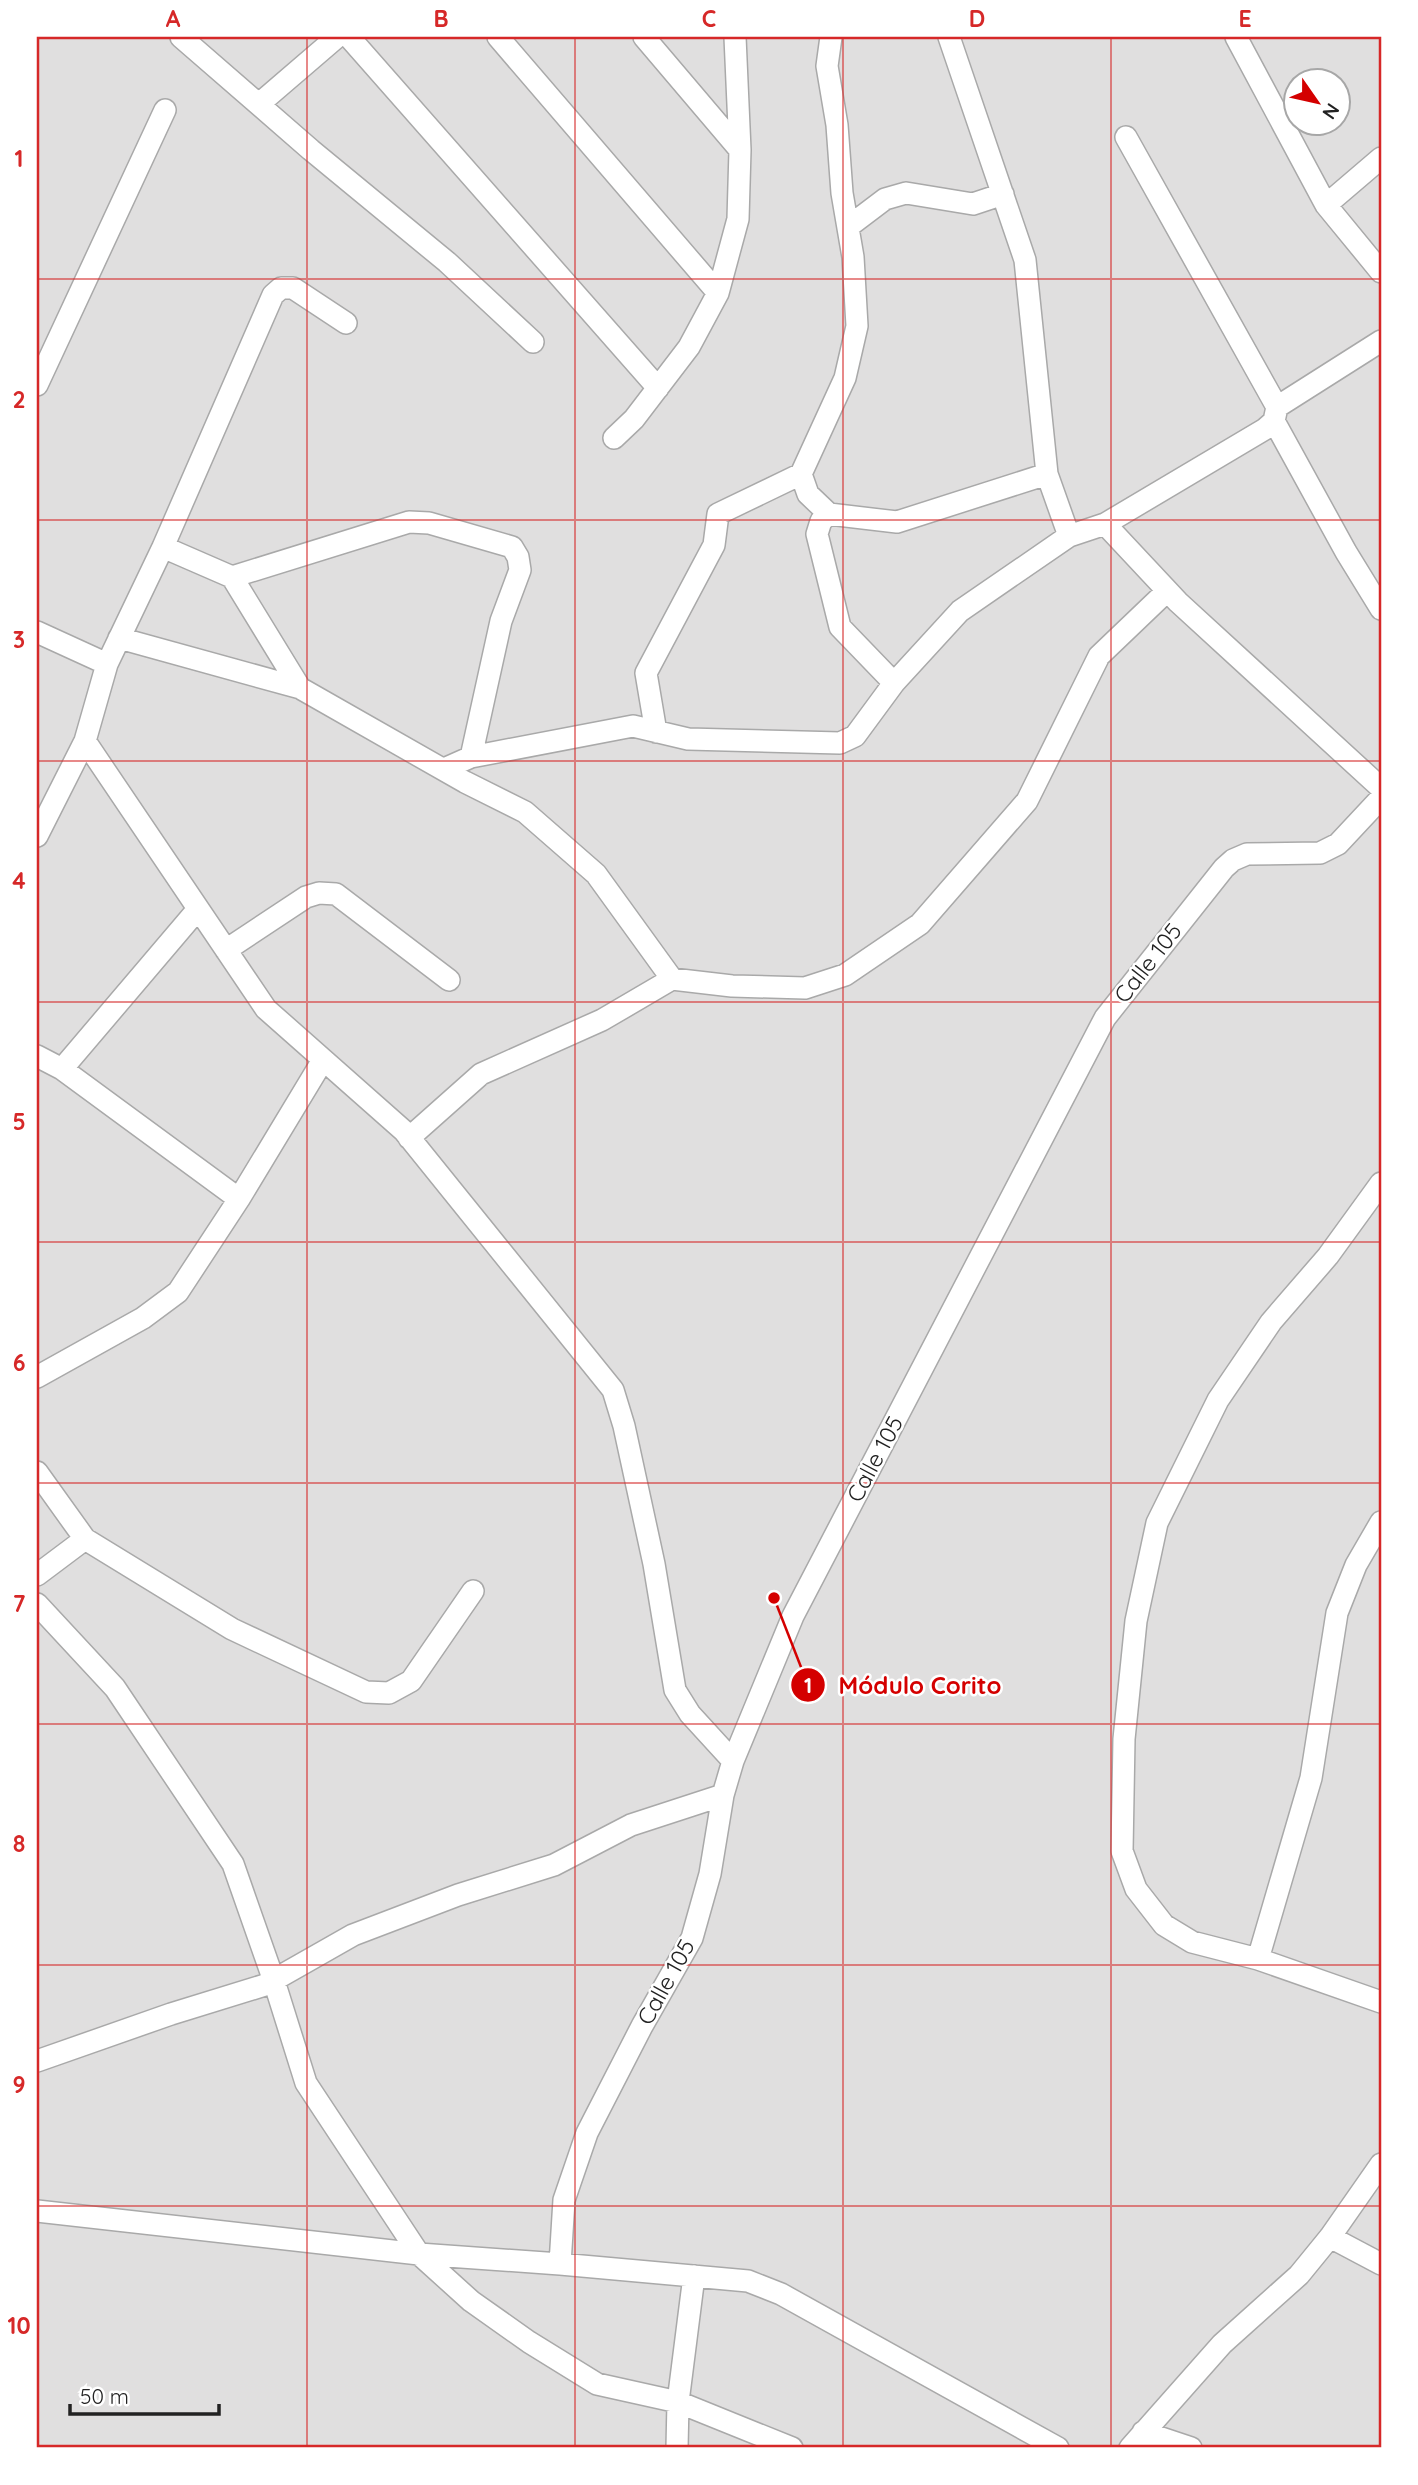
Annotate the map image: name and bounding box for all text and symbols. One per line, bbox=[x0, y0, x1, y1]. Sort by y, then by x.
text: A bbox=[166, 4, 181, 33]
text: B bbox=[433, 4, 449, 33]
text: C bbox=[702, 4, 716, 33]
text: D bbox=[969, 4, 985, 33]
text: E bbox=[1238, 4, 1252, 33]
north arrow bbox=[1282, 66, 1352, 136]
text: N bbox=[1317, 99, 1345, 124]
text: 1 bbox=[15, 144, 23, 173]
text: 2 bbox=[12, 385, 26, 414]
text: 3 bbox=[13, 625, 25, 654]
text: 4 bbox=[12, 866, 26, 895]
street label: Calle 105 bbox=[1107, 917, 1188, 1008]
text: 5 bbox=[12, 1107, 26, 1136]
text: 6 bbox=[13, 1348, 25, 1377]
street label: Calle 105 bbox=[840, 1411, 909, 1507]
text: 7 bbox=[13, 1589, 26, 1618]
callout: Módulo Corito bbox=[790, 1663, 1016, 1708]
text: Módulo Corito bbox=[839, 1670, 1001, 1700]
text: 1 bbox=[804, 1672, 812, 1698]
text: 8 bbox=[13, 1829, 25, 1858]
street label: Calle 105 bbox=[630, 1934, 701, 2030]
text: 9 bbox=[12, 2070, 26, 2099]
text: 10 bbox=[7, 2311, 31, 2340]
scale bar bbox=[70, 2373, 219, 2417]
text: 50 m bbox=[80, 2383, 129, 2409]

